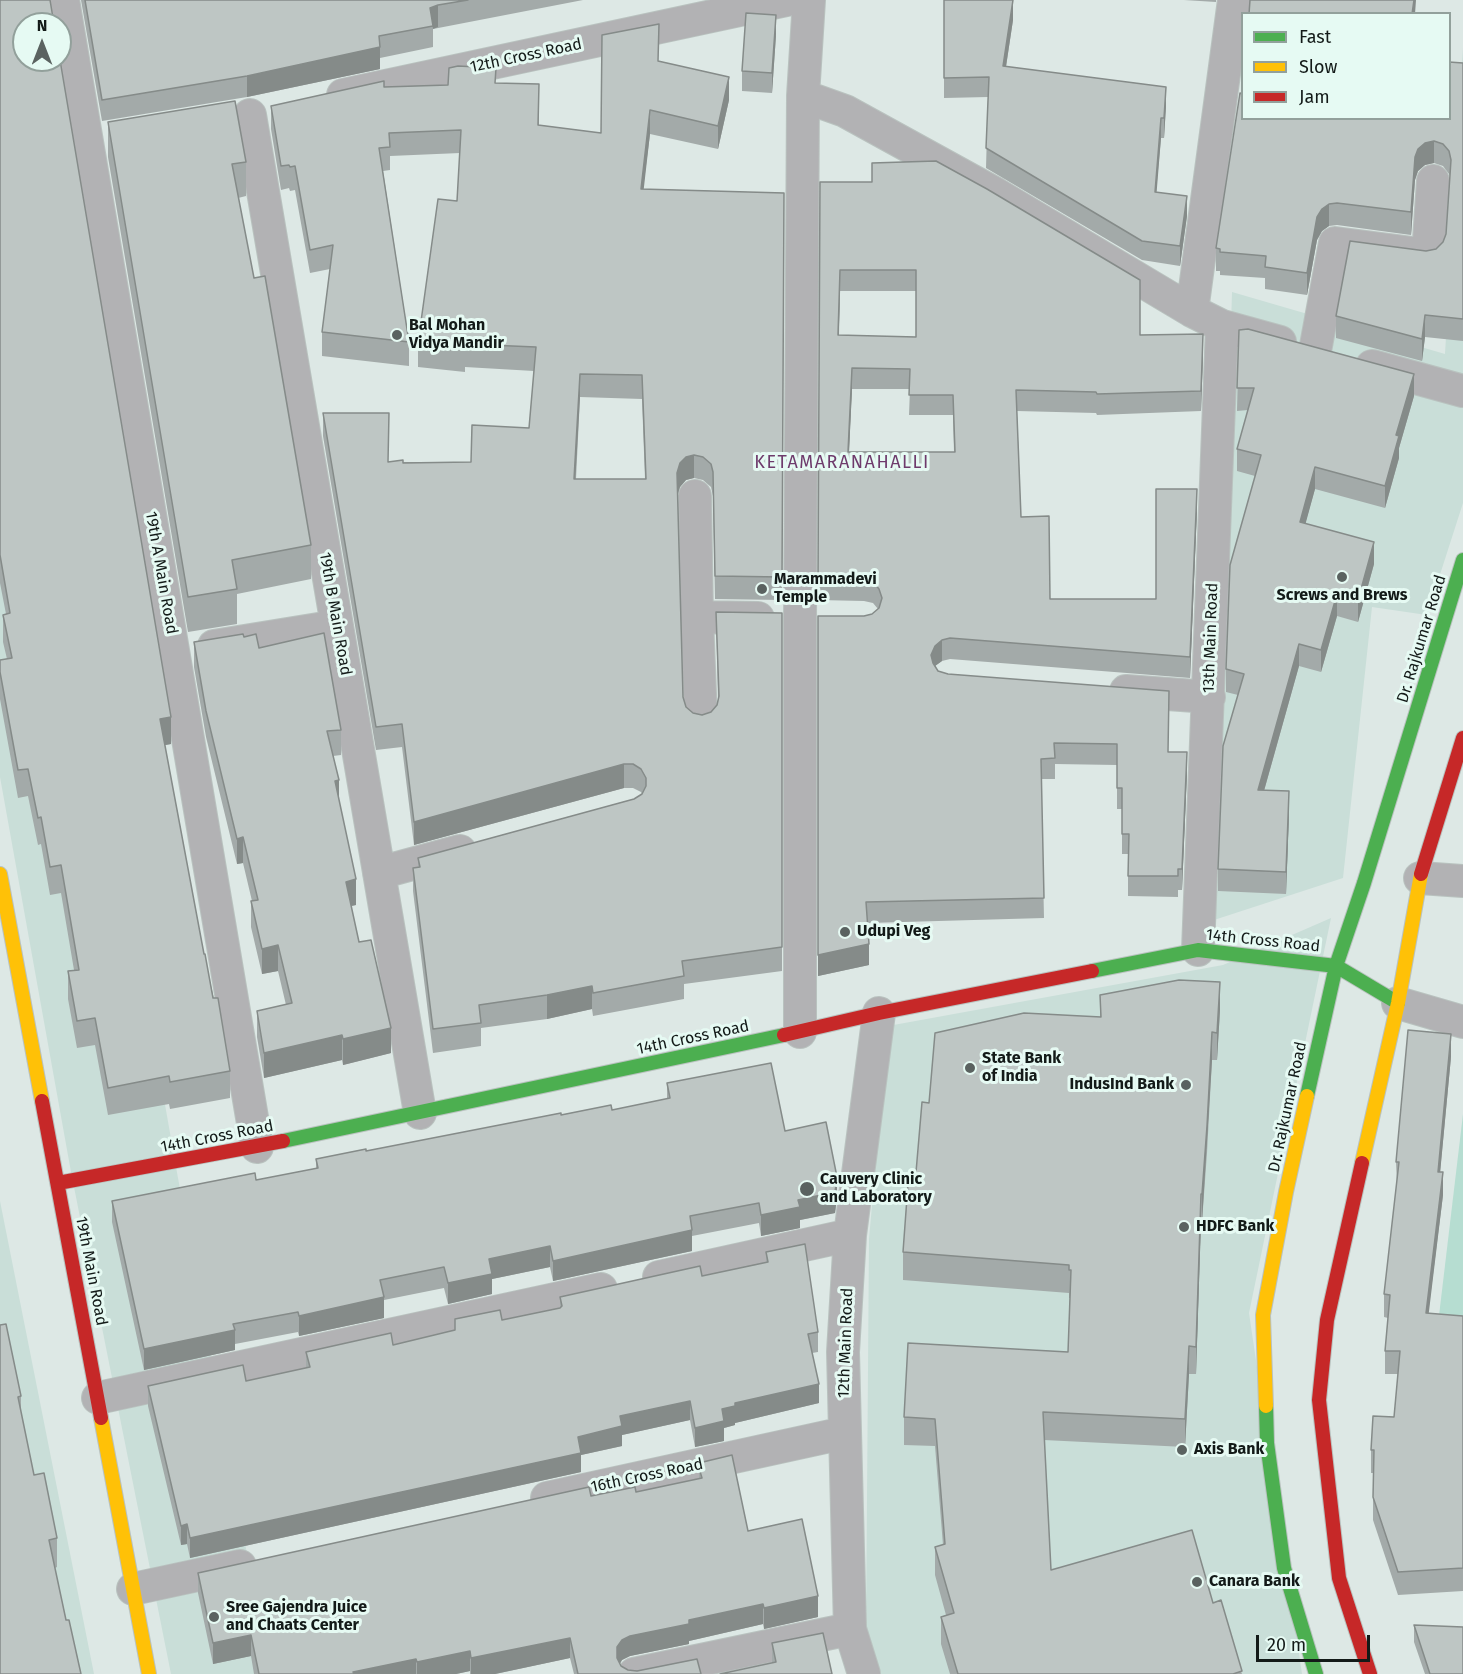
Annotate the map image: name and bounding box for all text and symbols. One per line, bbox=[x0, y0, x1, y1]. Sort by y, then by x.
north arrow bbox=[12, 12, 72, 72]
legend bbox=[1241, 12, 1451, 120]
text: N bbox=[37, 16, 47, 35]
text: Fast bbox=[1299, 26, 1331, 48]
street label: 12th Cross Road bbox=[468, 35, 584, 77]
text: Slow bbox=[1299, 56, 1337, 78]
text: Jam bbox=[1299, 86, 1330, 108]
place label: Bal Mohan Vidya Mandir bbox=[409, 316, 504, 354]
marker: Bal Mohan Vidya Mandir bbox=[390, 328, 404, 342]
district label: KETAMARANAHALLI bbox=[754, 452, 930, 474]
street label: 19th A Main Road bbox=[141, 510, 181, 636]
street label: 19th B Main Road bbox=[315, 551, 355, 677]
place label: Marammadevi Temple bbox=[774, 570, 877, 608]
marker: Screws and Brews bbox=[1335, 570, 1349, 584]
street label: Dr. Rajkumar Road bbox=[1393, 573, 1451, 705]
marker: Marammadevi Temple bbox=[755, 582, 769, 596]
street label: 13th Main Road bbox=[1199, 582, 1223, 694]
place label: Screws and Brews bbox=[1277, 586, 1407, 606]
place label: Udupi Veg bbox=[857, 922, 930, 942]
marker: Udupi Veg bbox=[838, 925, 852, 939]
street label: 14th Cross Road bbox=[1205, 925, 1321, 957]
street label: 14th Cross Road bbox=[635, 1017, 751, 1059]
street label: Dr. Rajkumar Road bbox=[1265, 1040, 1311, 1174]
place label: State Bank of India bbox=[982, 1049, 1061, 1087]
marker: State Bank of India bbox=[963, 1061, 977, 1075]
place label: IndusInd Bank bbox=[1070, 1075, 1174, 1095]
marker: IndusInd Bank bbox=[1179, 1078, 1193, 1092]
street label: 14th Cross Road bbox=[159, 1117, 275, 1157]
place label: Cauvery Clinic and Laboratory bbox=[820, 1170, 932, 1208]
marker: Cauvery Clinic and Laboratory bbox=[798, 1180, 816, 1198]
street label: 19th Main Road bbox=[71, 1215, 111, 1327]
place label: HDFC Bank bbox=[1196, 1217, 1274, 1237]
marker: HDFC Bank bbox=[1177, 1220, 1191, 1234]
street label: 12th Main Road bbox=[834, 1287, 858, 1399]
place label: Axis Bank bbox=[1194, 1440, 1264, 1460]
marker: Axis Bank bbox=[1175, 1443, 1189, 1457]
street label: 16th Cross Road bbox=[589, 1455, 705, 1497]
place label: Canara Bank bbox=[1209, 1572, 1300, 1592]
marker: Canara Bank bbox=[1190, 1575, 1204, 1589]
place label: Sree Gajendra Juice and Chaats Center bbox=[226, 1598, 367, 1636]
marker: Sree Gajendra Juice and Chaats Center bbox=[207, 1610, 221, 1624]
scale bar bbox=[1259, 1623, 1373, 1661]
text: 20 m bbox=[1267, 1634, 1306, 1656]

